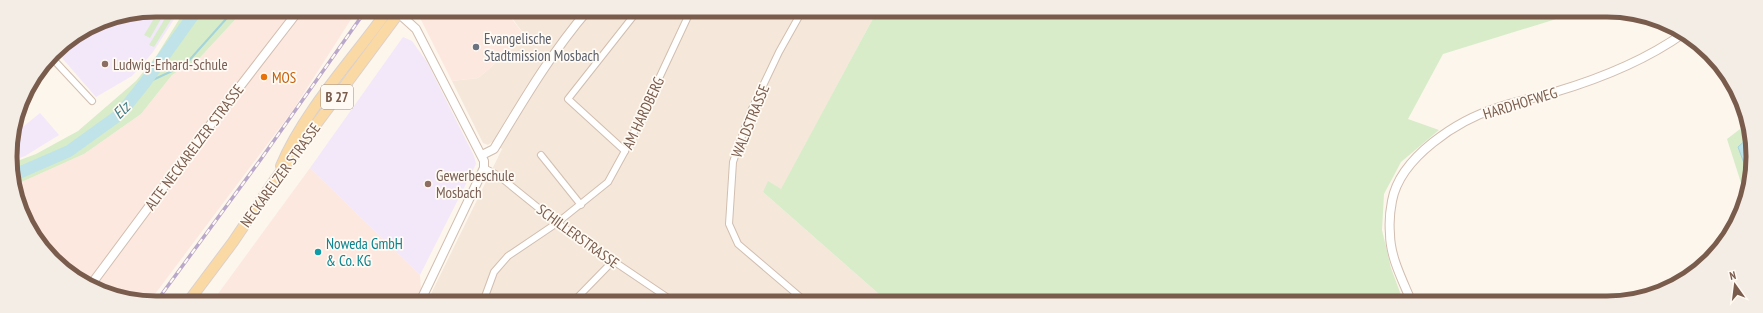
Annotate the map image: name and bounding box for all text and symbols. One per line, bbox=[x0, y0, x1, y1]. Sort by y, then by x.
place label: Evangelische Stadtmission Mosbach bbox=[484, 29, 599, 65]
marker: Evangelische Stadtmission Mosbach bbox=[471, 42, 481, 52]
place label: Ludwig-Erhard-Schule bbox=[113, 55, 228, 74]
marker: Ludwig-Erhard-Schule bbox=[100, 59, 110, 69]
place label: MOS bbox=[272, 68, 296, 87]
marker: MOS bbox=[259, 72, 269, 82]
street label: AM HARDBERG bbox=[618, 74, 668, 152]
street label: ALTE NECKARELZER STRASSE bbox=[140, 80, 248, 214]
street label: WALDSTRASSE bbox=[727, 82, 773, 160]
street label: HARDHOFWEG bbox=[1481, 83, 1559, 123]
road number: B 27 bbox=[321, 85, 353, 109]
water label: Elz bbox=[108, 96, 135, 123]
street label: NECKARELZER STRASSE bbox=[236, 119, 324, 231]
place label: Gewerbeschule Mosbach bbox=[436, 166, 514, 202]
marker: Gewerbeschule Mosbach bbox=[423, 179, 433, 189]
street label: SCHILLERSTRASSE bbox=[533, 200, 623, 272]
place label: Noweda GmbH & Co. KG bbox=[326, 234, 403, 270]
marker: Noweda GmbH & Co. KG bbox=[313, 247, 323, 257]
north arrow bbox=[1715, 265, 1755, 305]
text: N bbox=[1728, 268, 1737, 283]

